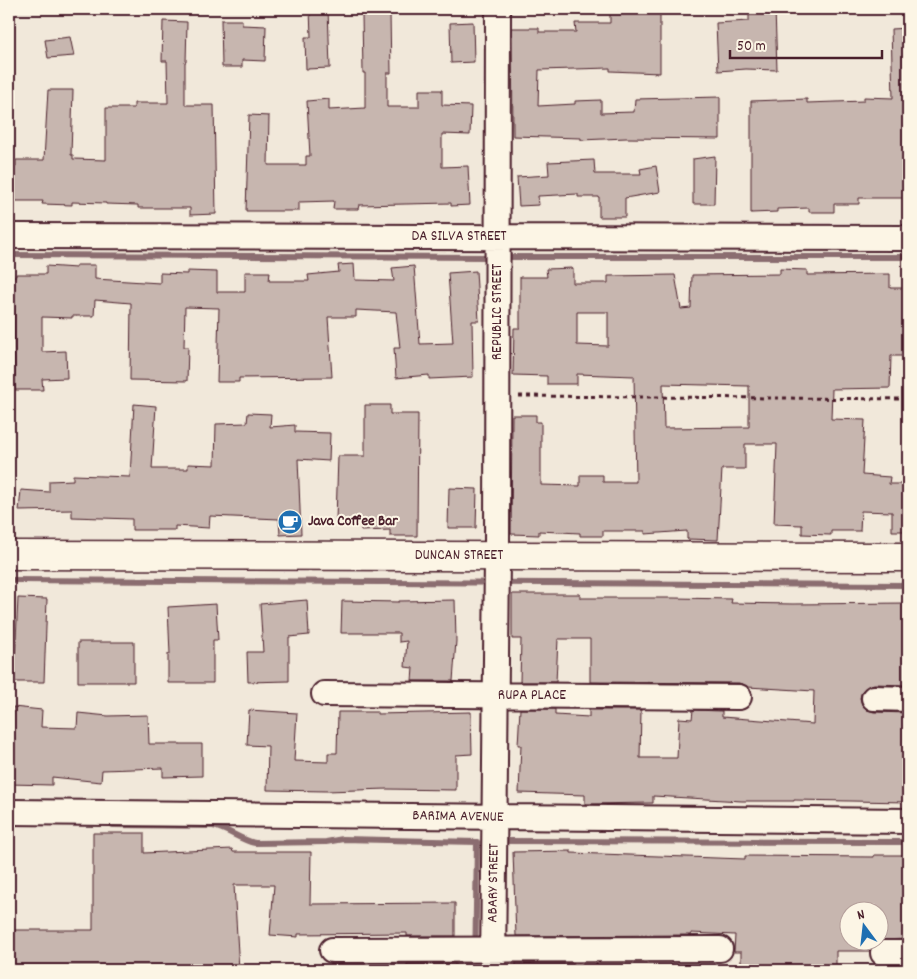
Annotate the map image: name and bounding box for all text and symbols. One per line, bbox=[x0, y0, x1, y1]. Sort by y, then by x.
scale bar bbox=[730, 28, 882, 60]
text: 50 m bbox=[737, 36, 766, 58]
street label: DA SILVA STREET bbox=[411, 226, 507, 248]
street label: REPUBLIC STREET bbox=[487, 264, 509, 360]
cafe icon: Java Coffee Bar bbox=[277, 509, 303, 535]
place label: Java Coffee Bar bbox=[308, 511, 398, 533]
street label: DUNCAN STREET bbox=[415, 545, 503, 567]
street label: RUPA PLACE bbox=[498, 685, 566, 707]
street label: BARIMA AVENUE bbox=[412, 805, 504, 829]
street label: ABARY STREET bbox=[482, 843, 506, 923]
north arrow bbox=[840, 902, 890, 952]
text: N bbox=[855, 905, 867, 926]

